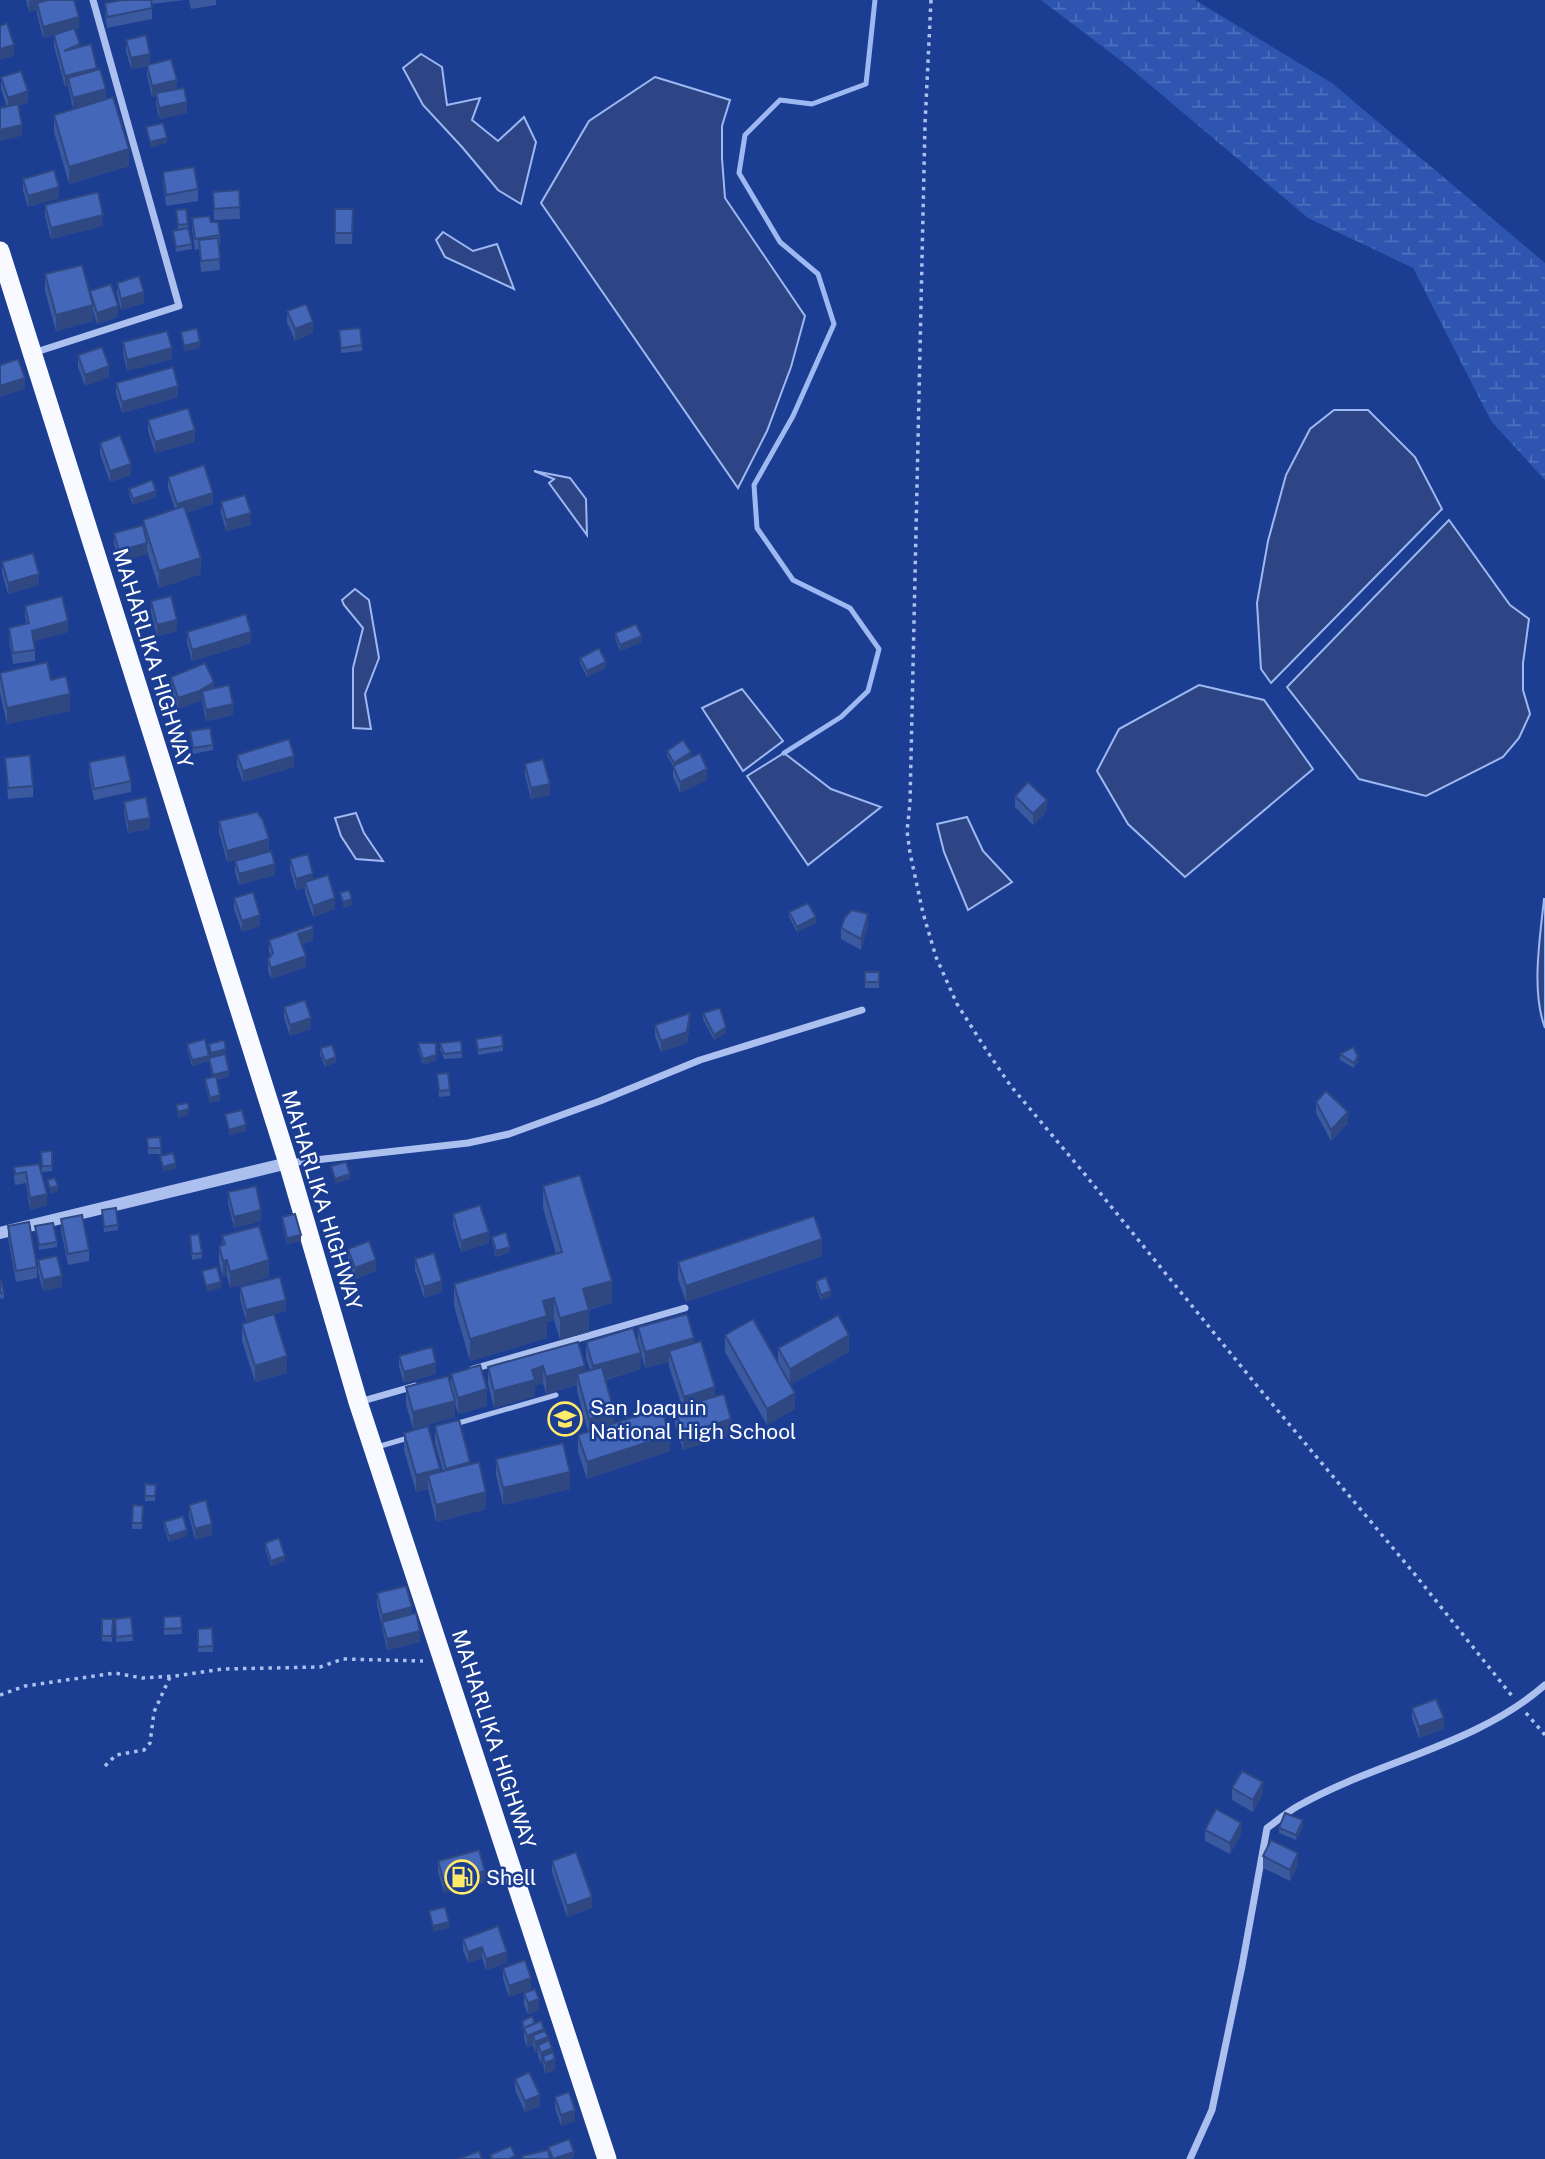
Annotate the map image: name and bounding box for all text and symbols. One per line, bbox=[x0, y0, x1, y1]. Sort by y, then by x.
street label: MAHARLIKA HIGHWAY bbox=[108, 545, 198, 771]
street label: MAHARLIKA HIGHWAY bbox=[277, 1087, 367, 1313]
place label: San Joaquin National High School bbox=[590, 1395, 796, 1444]
school or university icon: San Joaquin National High School bbox=[546, 1400, 584, 1438]
street label: MAHARLIKA HIGHWAY bbox=[447, 1626, 541, 1852]
fuel station icon: Shell bbox=[443, 1858, 481, 1896]
place label: Shell bbox=[486, 1865, 536, 1890]

